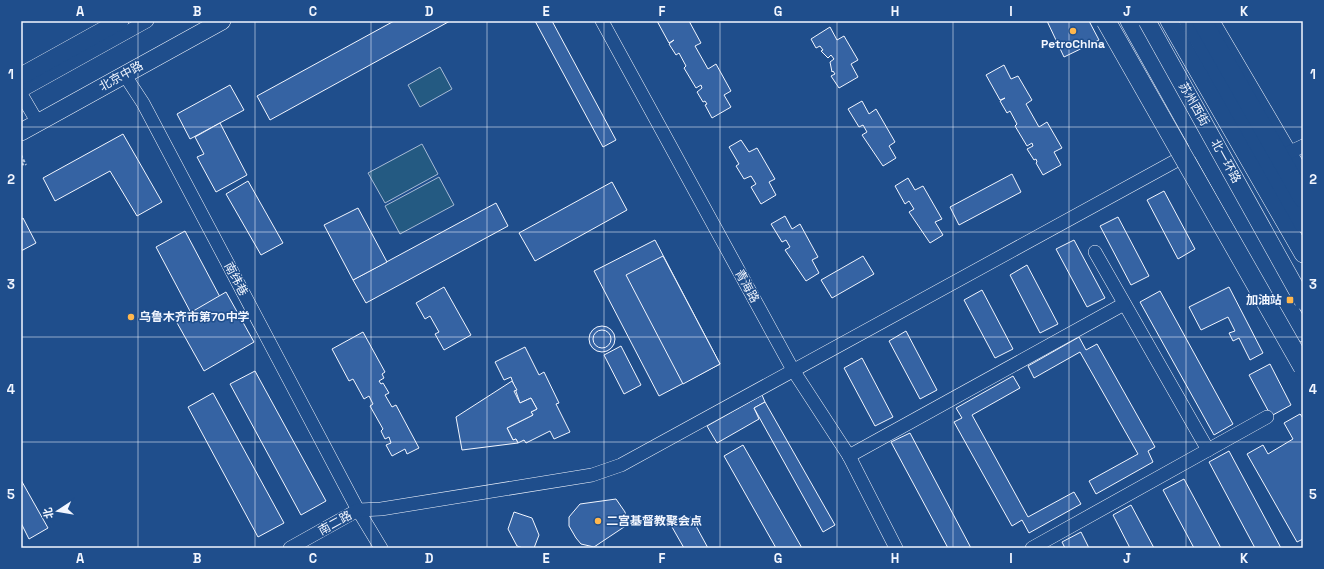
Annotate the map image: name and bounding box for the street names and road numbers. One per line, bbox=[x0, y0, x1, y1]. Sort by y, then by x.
street label: 北京中路 bbox=[96, 57, 146, 95]
street label: 苏州西街 bbox=[1175, 79, 1213, 129]
street label: 北一环路 bbox=[1207, 136, 1245, 186]
street label: 南纬巷 bbox=[220, 259, 252, 299]
street label: 青海路 bbox=[731, 266, 763, 306]
street label: 南二路 bbox=[315, 507, 355, 539]

